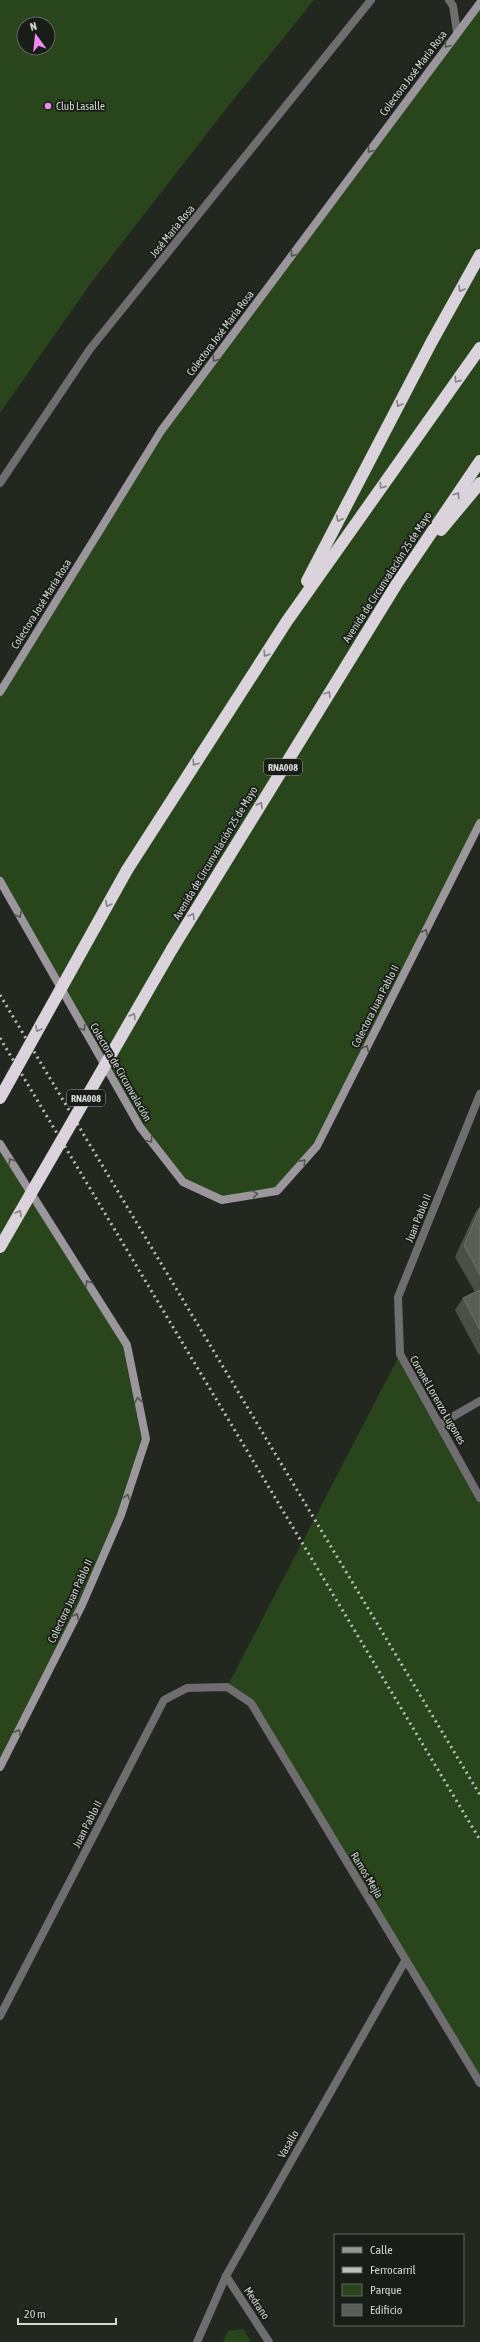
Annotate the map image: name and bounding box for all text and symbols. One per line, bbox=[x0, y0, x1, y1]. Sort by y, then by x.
north arrow bbox=[16, 16, 56, 56]
text: N bbox=[29, 20, 38, 33]
street label: Colectora José María Rosa bbox=[377, 28, 449, 118]
one-way arrow bbox=[445, 41, 452, 48]
place label: Club Lasalle bbox=[56, 100, 105, 112]
marker: Club Lasalle bbox=[43, 101, 53, 111]
one-way arrow bbox=[368, 145, 375, 152]
street label: José María Rosa bbox=[147, 203, 197, 259]
one-way arrow bbox=[290, 250, 297, 257]
one-way arrow bbox=[458, 285, 466, 292]
street label: Colectora José María Rosa bbox=[184, 288, 256, 378]
one-way arrow bbox=[213, 354, 220, 361]
one-way arrow bbox=[455, 375, 462, 382]
one-way arrow bbox=[397, 399, 404, 407]
one-way arrow bbox=[379, 482, 387, 489]
one-way arrow bbox=[452, 492, 459, 499]
street label: Avenida de Circunvalación 25 de Mayo bbox=[340, 509, 434, 645]
one-way arrow bbox=[336, 515, 344, 522]
street label: Colectora José María Rosa bbox=[9, 557, 73, 651]
one-way arrow bbox=[263, 650, 270, 657]
one-way arrow bbox=[323, 691, 331, 698]
one-way arrow bbox=[193, 759, 200, 766]
road number: RNA008 bbox=[264, 759, 302, 775]
street label: Avenida de Circunvalación 25 de Mayo bbox=[170, 784, 260, 922]
one-way arrow bbox=[255, 802, 263, 809]
one-way arrow bbox=[105, 900, 113, 907]
one-way arrow bbox=[14, 911, 22, 918]
one-way arrow bbox=[188, 913, 195, 920]
one-way arrow bbox=[420, 929, 427, 937]
street label: Colectora Juan Pablo II bbox=[349, 963, 401, 1049]
one-way arrow bbox=[129, 1013, 136, 1020]
street label: Colectora de Circunvalación bbox=[88, 1021, 154, 1123]
one-way arrow bbox=[79, 1024, 86, 1031]
one-way arrow bbox=[35, 1025, 43, 1033]
one-way arrow bbox=[361, 1045, 369, 1053]
road number: RNA008 bbox=[67, 1090, 105, 1106]
one-way arrow bbox=[145, 1135, 152, 1142]
one-way arrow bbox=[8, 1158, 16, 1165]
one-way arrow bbox=[299, 1159, 306, 1166]
one-way arrow bbox=[252, 1190, 258, 1199]
street label: Juan Pablo II bbox=[403, 1192, 433, 1244]
one-way arrow bbox=[15, 1210, 22, 1217]
one-way arrow bbox=[85, 1280, 93, 1287]
street label: Coronel Lorenzo Lugones bbox=[408, 1354, 468, 1447]
one-way arrow bbox=[135, 1397, 143, 1403]
one-way arrow bbox=[122, 1494, 131, 1501]
street label: Colectora Juan Pablo II bbox=[45, 1557, 95, 1645]
one-way arrow bbox=[71, 1613, 79, 1621]
one-way arrow bbox=[13, 1729, 20, 1737]
street label: Juan Pablo II bbox=[70, 1798, 104, 1850]
street label: Ramos Mejía bbox=[349, 1850, 385, 1900]
street label: Vasallo bbox=[275, 2128, 301, 2160]
legend bbox=[334, 2234, 464, 2326]
text: Calle bbox=[370, 2243, 393, 2257]
text: Ferrocarril bbox=[370, 2263, 417, 2277]
text: Parque bbox=[370, 2283, 402, 2297]
street label: Medrano bbox=[242, 2285, 272, 2321]
scale bar bbox=[18, 2300, 116, 2326]
text: Edificio bbox=[370, 2303, 403, 2317]
text: 20 m bbox=[24, 2307, 46, 2321]

